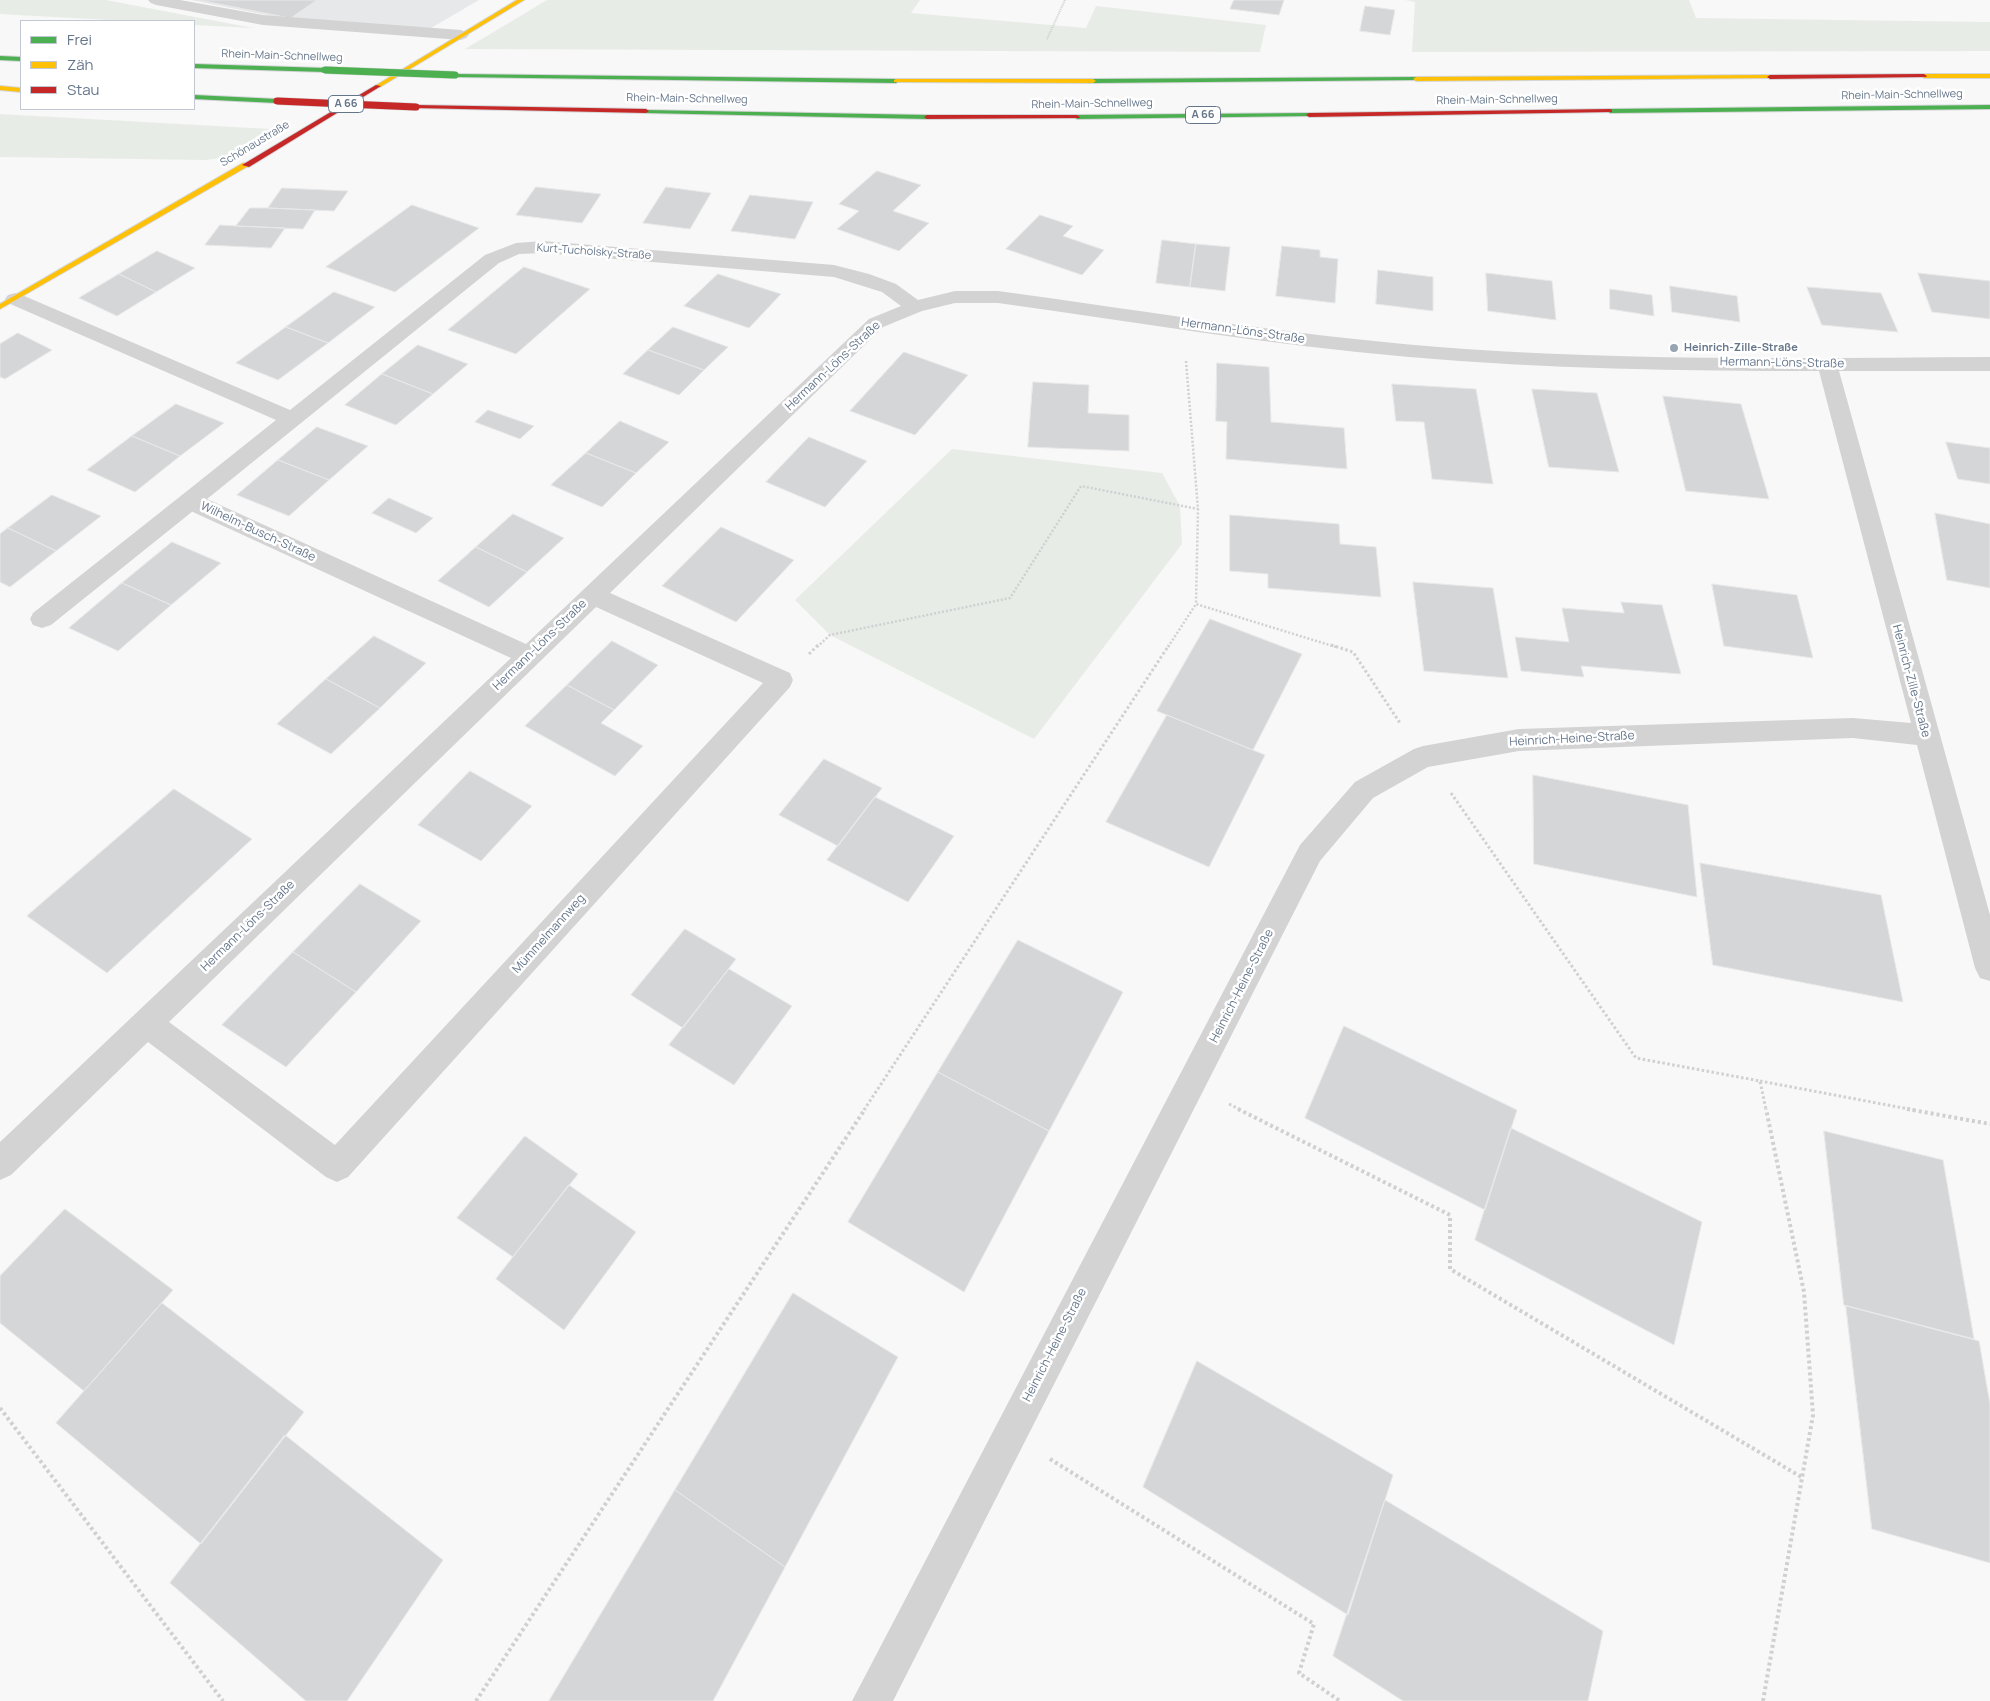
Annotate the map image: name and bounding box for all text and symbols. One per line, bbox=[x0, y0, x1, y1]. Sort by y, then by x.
legend bbox=[20, 20, 195, 110]
text: Frei bbox=[67, 29, 92, 50]
street label: Rhein-Main-Schnellweg bbox=[221, 47, 343, 65]
text: Zäh bbox=[67, 54, 93, 75]
text: Stau bbox=[67, 79, 100, 100]
street label: Rhein-Main-Schnellweg bbox=[1841, 87, 1963, 103]
street label: Rhein-Main-Schnellweg bbox=[626, 91, 748, 107]
street label: Rhein-Main-Schnellweg bbox=[1436, 92, 1558, 108]
road number: A 66 bbox=[328, 96, 364, 112]
street label: Rhein-Main-Schnellweg bbox=[1031, 96, 1153, 112]
road number: A 66 bbox=[1186, 106, 1220, 124]
street label: Schönaustraße bbox=[218, 118, 292, 170]
street label: Kurt-Tucholsky-Straße bbox=[536, 241, 652, 263]
street label: Hermann-Löns-Straße bbox=[1180, 315, 1306, 347]
street label: Hermann-Löns-Straße bbox=[783, 318, 883, 414]
place label: Heinrich-Zille-Straße bbox=[1684, 341, 1798, 355]
marker: Heinrich-Zille-Straße bbox=[1668, 342, 1680, 354]
street label: Hermann-Löns-Straße bbox=[1720, 355, 1844, 371]
street label: Wilhelm-Busch-Straße bbox=[198, 499, 318, 565]
street label: Hermann-Löns-Straße bbox=[490, 597, 590, 693]
street label: Heinrich-Zille-Straße bbox=[1889, 623, 1933, 739]
street label: Heinrich-Heine-Straße bbox=[1509, 729, 1635, 749]
street label: Hermann-Löns-Straße bbox=[198, 878, 298, 974]
street label: Mümmelmannweg bbox=[510, 891, 588, 977]
street label: Heinrich-Heine-Straße bbox=[1207, 927, 1277, 1045]
street label: Heinrich-Heine-Straße bbox=[1020, 1286, 1090, 1404]

